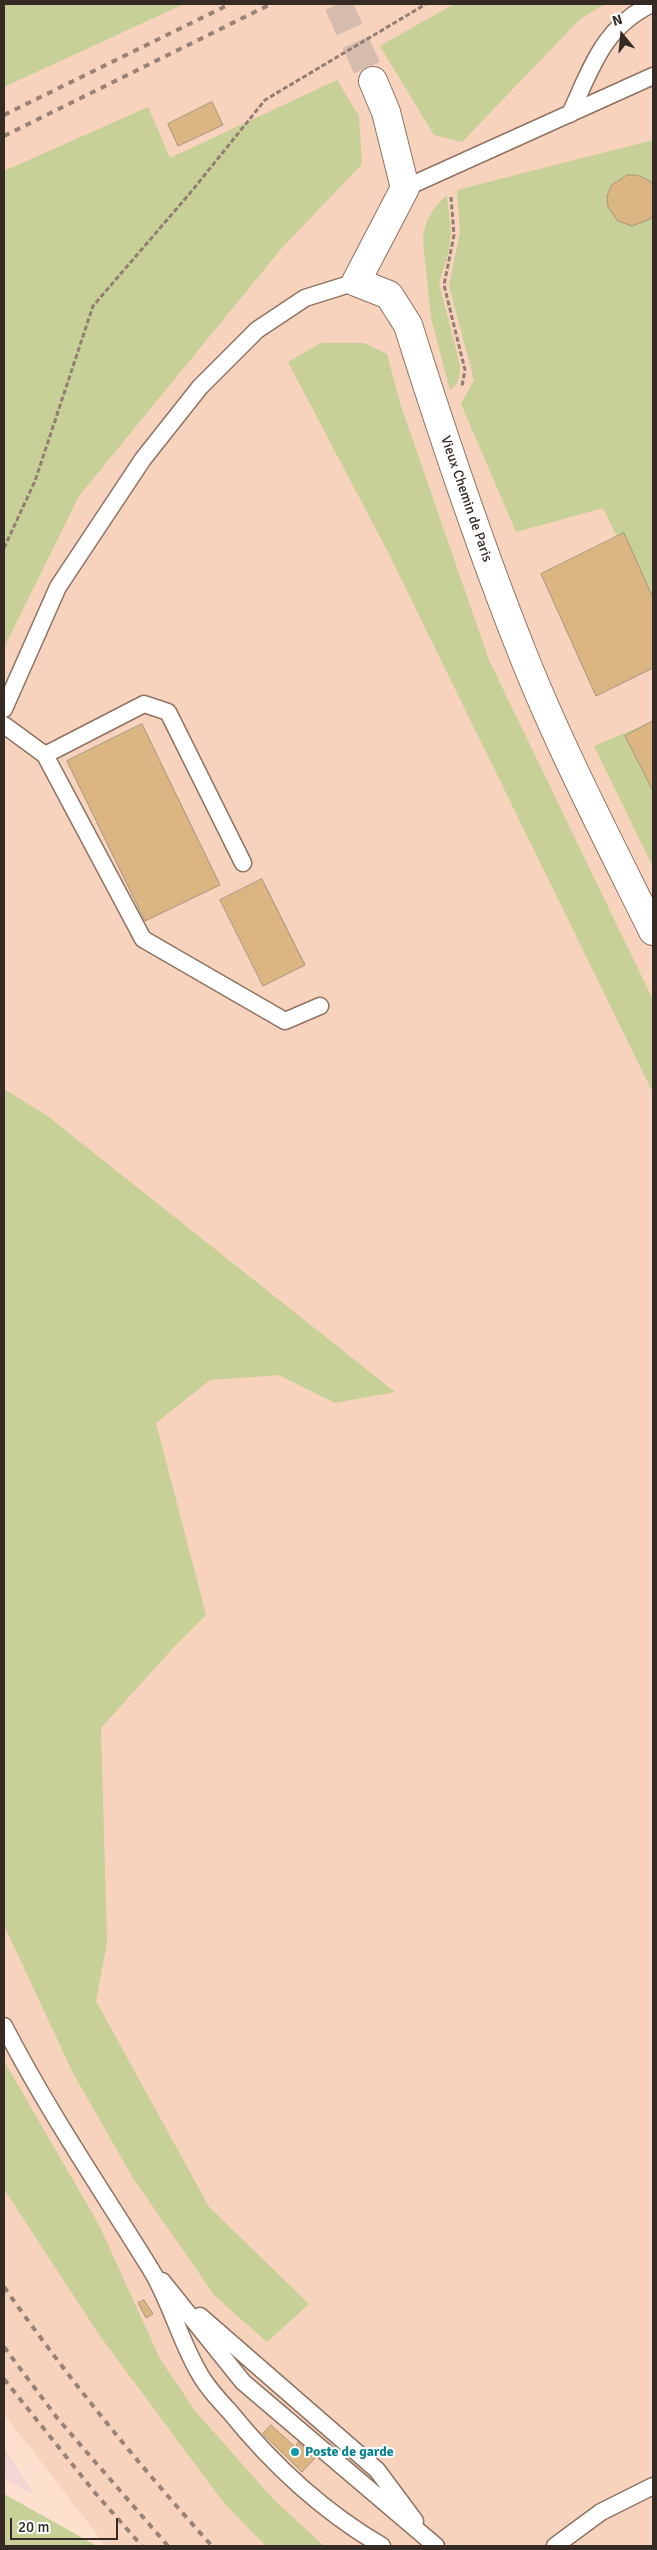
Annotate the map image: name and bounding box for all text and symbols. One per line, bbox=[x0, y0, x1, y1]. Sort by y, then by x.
north arrow bbox=[597, 10, 647, 60]
text: N bbox=[610, 11, 625, 30]
street label: Vieux Chemin de Paris bbox=[437, 434, 495, 564]
place label: Poste de garde bbox=[305, 2444, 394, 2460]
marker: Poste de garde bbox=[289, 2446, 301, 2458]
scale bar bbox=[12, 2508, 120, 2540]
text: 20 m bbox=[18, 2518, 49, 2536]

